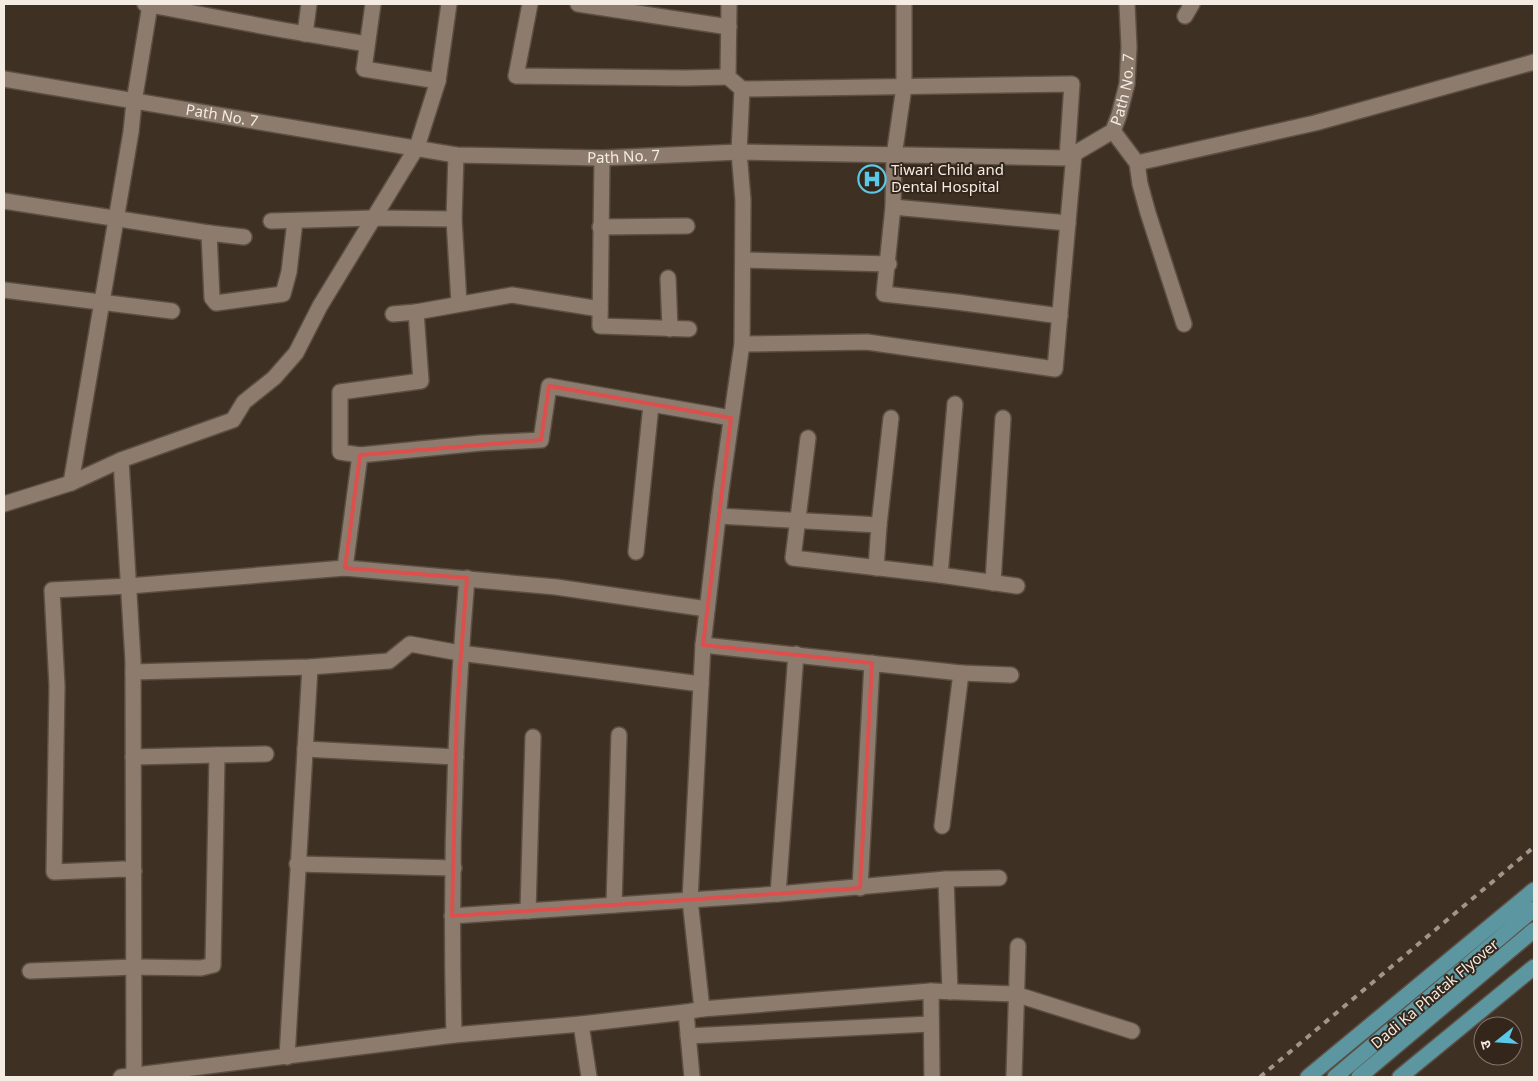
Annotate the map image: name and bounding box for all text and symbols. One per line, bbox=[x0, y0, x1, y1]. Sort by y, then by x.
street label: Path No. 7 bbox=[1105, 53, 1138, 128]
street label: Path No. 7 bbox=[184, 99, 260, 131]
street label: Path No. 7 bbox=[587, 144, 661, 167]
place label: Tiwari Child and Dental Hospital bbox=[891, 159, 1004, 196]
hospital icon: Tiwari Child and Dental Hospital bbox=[857, 164, 887, 194]
street label: Dadi Ka Phatak Flyover bbox=[1366, 934, 1502, 1053]
north arrow bbox=[1473, 1016, 1523, 1066]
text: उ bbox=[1475, 1037, 1495, 1052]

